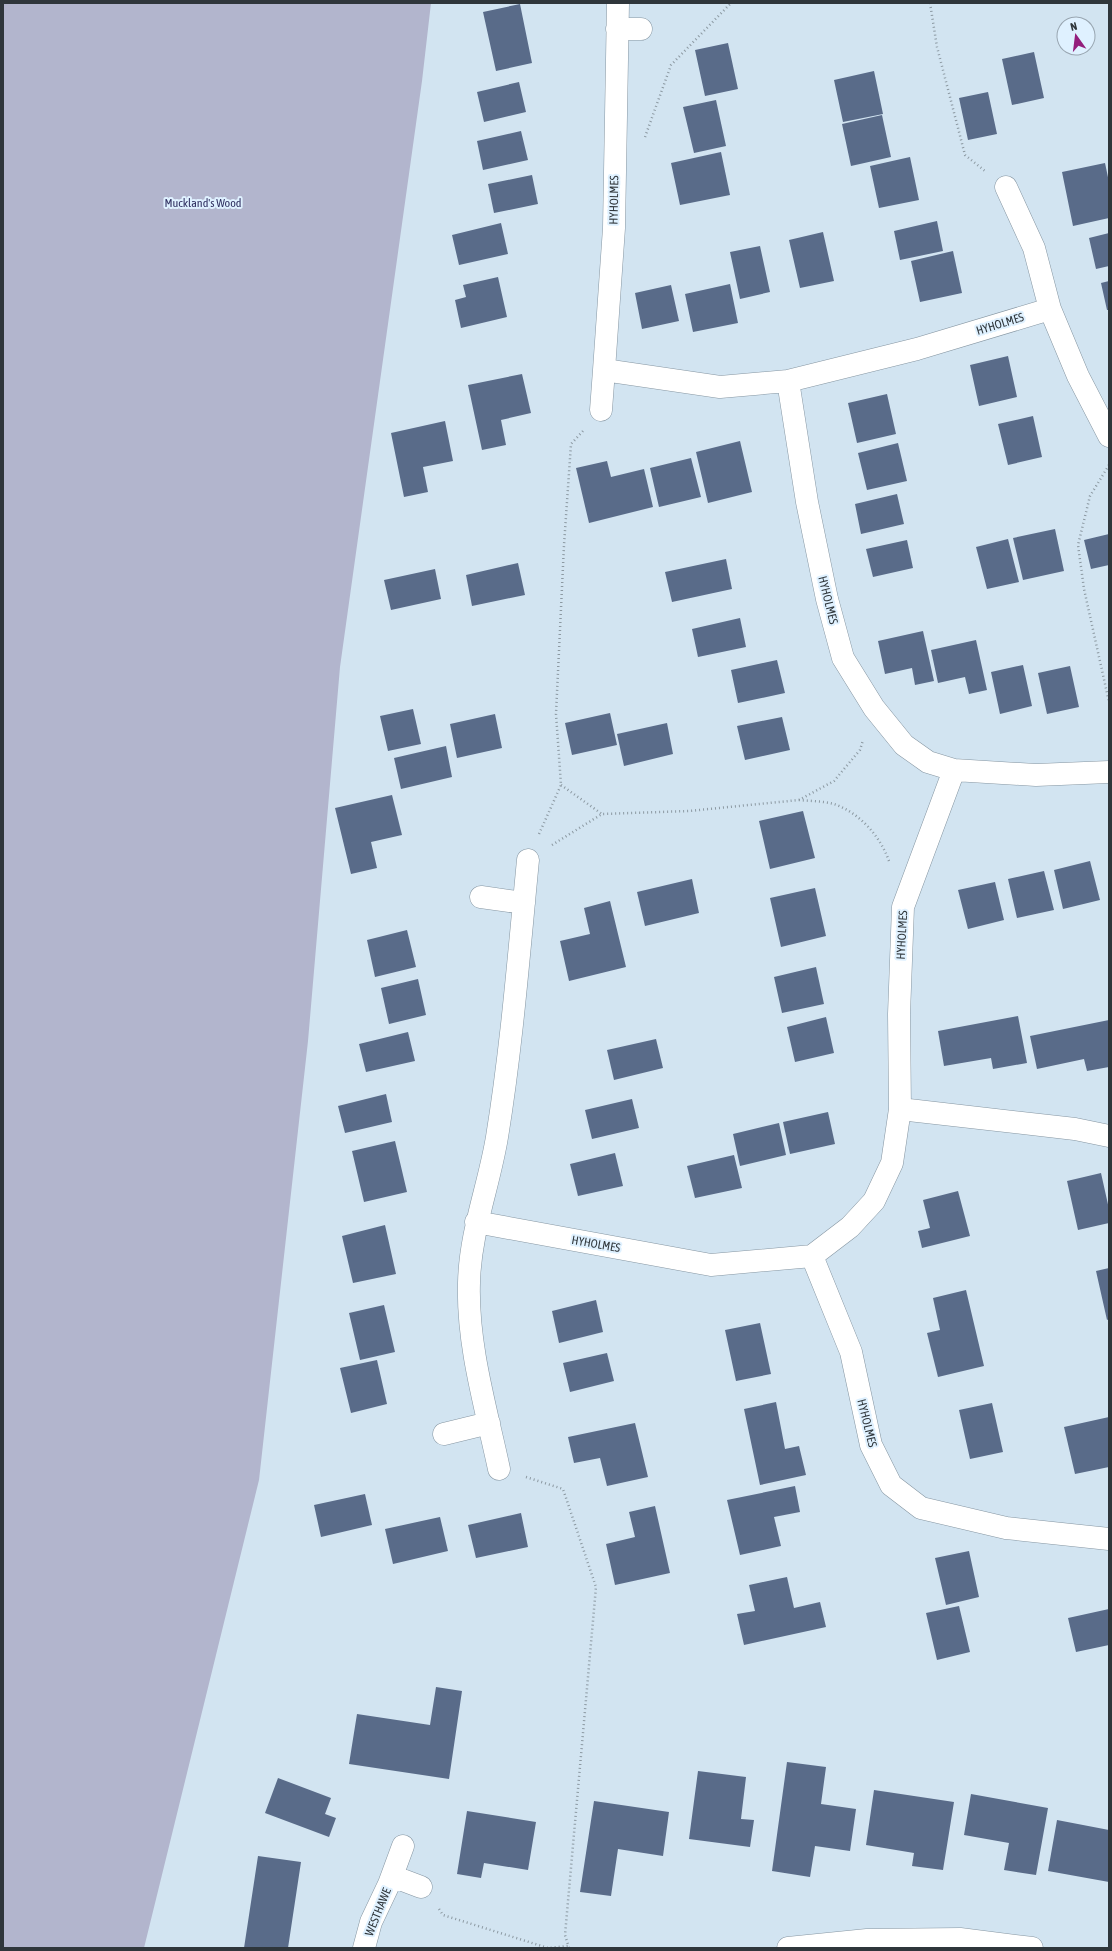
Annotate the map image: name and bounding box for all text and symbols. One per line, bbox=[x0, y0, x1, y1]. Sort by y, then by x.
north arrow bbox=[1056, 16, 1096, 56]
text: N bbox=[1069, 20, 1078, 33]
street label: HYHOLMES bbox=[607, 175, 621, 225]
park label: Muckland's Wood bbox=[165, 196, 241, 210]
street label: HYHOLMES bbox=[974, 310, 1026, 338]
street label: HYHOLMES bbox=[815, 574, 841, 626]
street label: HYHOLMES bbox=[894, 910, 910, 960]
street label: HYHOLMES bbox=[571, 1233, 621, 1255]
street label: HYHOLMES bbox=[854, 1397, 880, 1449]
street label: WESTHAWE bbox=[362, 1886, 394, 1938]

